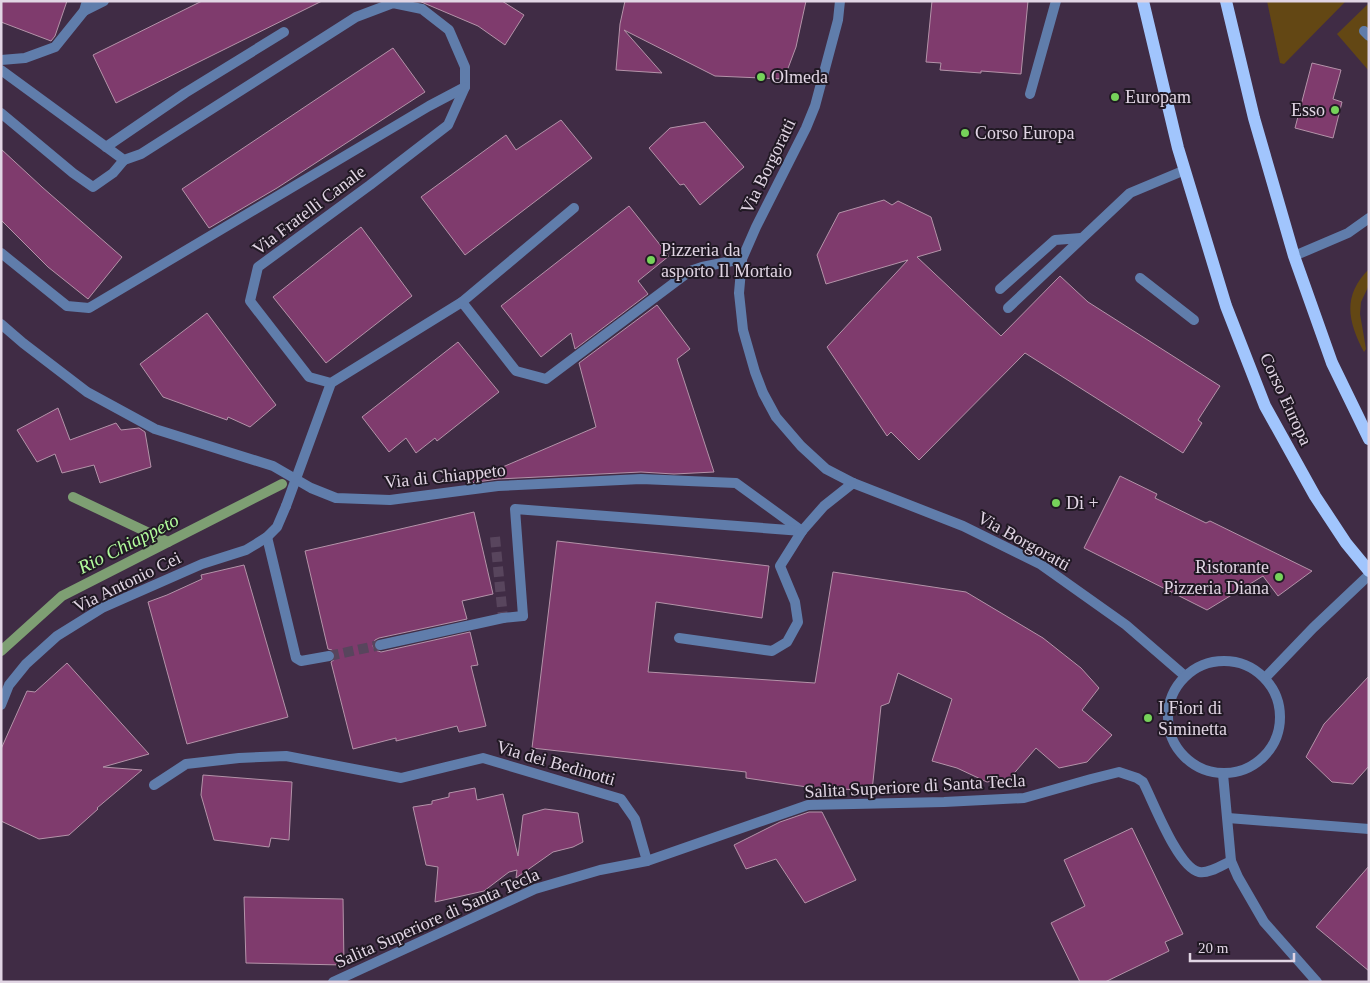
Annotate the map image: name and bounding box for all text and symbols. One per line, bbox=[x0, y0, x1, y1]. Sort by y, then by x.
place label: Olmeda bbox=[771, 67, 828, 87]
marker: Olmeda bbox=[755, 71, 767, 83]
place label: Europam bbox=[1125, 87, 1191, 107]
marker: Europam bbox=[1109, 91, 1121, 103]
place label: Esso bbox=[1291, 100, 1325, 120]
marker: Esso bbox=[1329, 104, 1341, 116]
street label: Via Borgoratti bbox=[736, 115, 800, 217]
place label: Corso Europa bbox=[975, 123, 1074, 143]
marker: Corso Europa bbox=[959, 127, 971, 139]
street label: Via Fratelli Canale bbox=[249, 161, 369, 259]
place label: Pizzeria da asporto Il Mortaio bbox=[661, 240, 792, 281]
marker: Pizzeria da asporto Il Mortaio bbox=[645, 254, 657, 266]
street label: Corso Europa bbox=[1256, 350, 1316, 448]
street label: Via di Chiappeto bbox=[383, 460, 507, 492]
place label: Di + bbox=[1066, 493, 1099, 513]
marker: Di + bbox=[1050, 497, 1062, 509]
street label: Via Borgoratti bbox=[974, 507, 1074, 575]
water label: Rio Chiappeto bbox=[73, 509, 182, 578]
street label: Via Antonio Cei bbox=[70, 547, 184, 617]
place label: Ristorante Pizzeria Diana bbox=[1164, 557, 1269, 598]
marker: Ristorante Pizzeria Diana bbox=[1273, 571, 1285, 583]
place label: I Fiori di Siminetta bbox=[1158, 698, 1227, 739]
marker: I Fiori di Siminetta bbox=[1142, 712, 1154, 724]
street label: Via dei Bedinotti bbox=[494, 736, 618, 790]
street label: Salita Superiore di Santa Tecla bbox=[804, 770, 1026, 802]
street label: Salita Superiore di Santa Tecla bbox=[332, 864, 542, 972]
scale bar bbox=[1190, 930, 1294, 962]
text: 20 m bbox=[1198, 940, 1229, 956]

